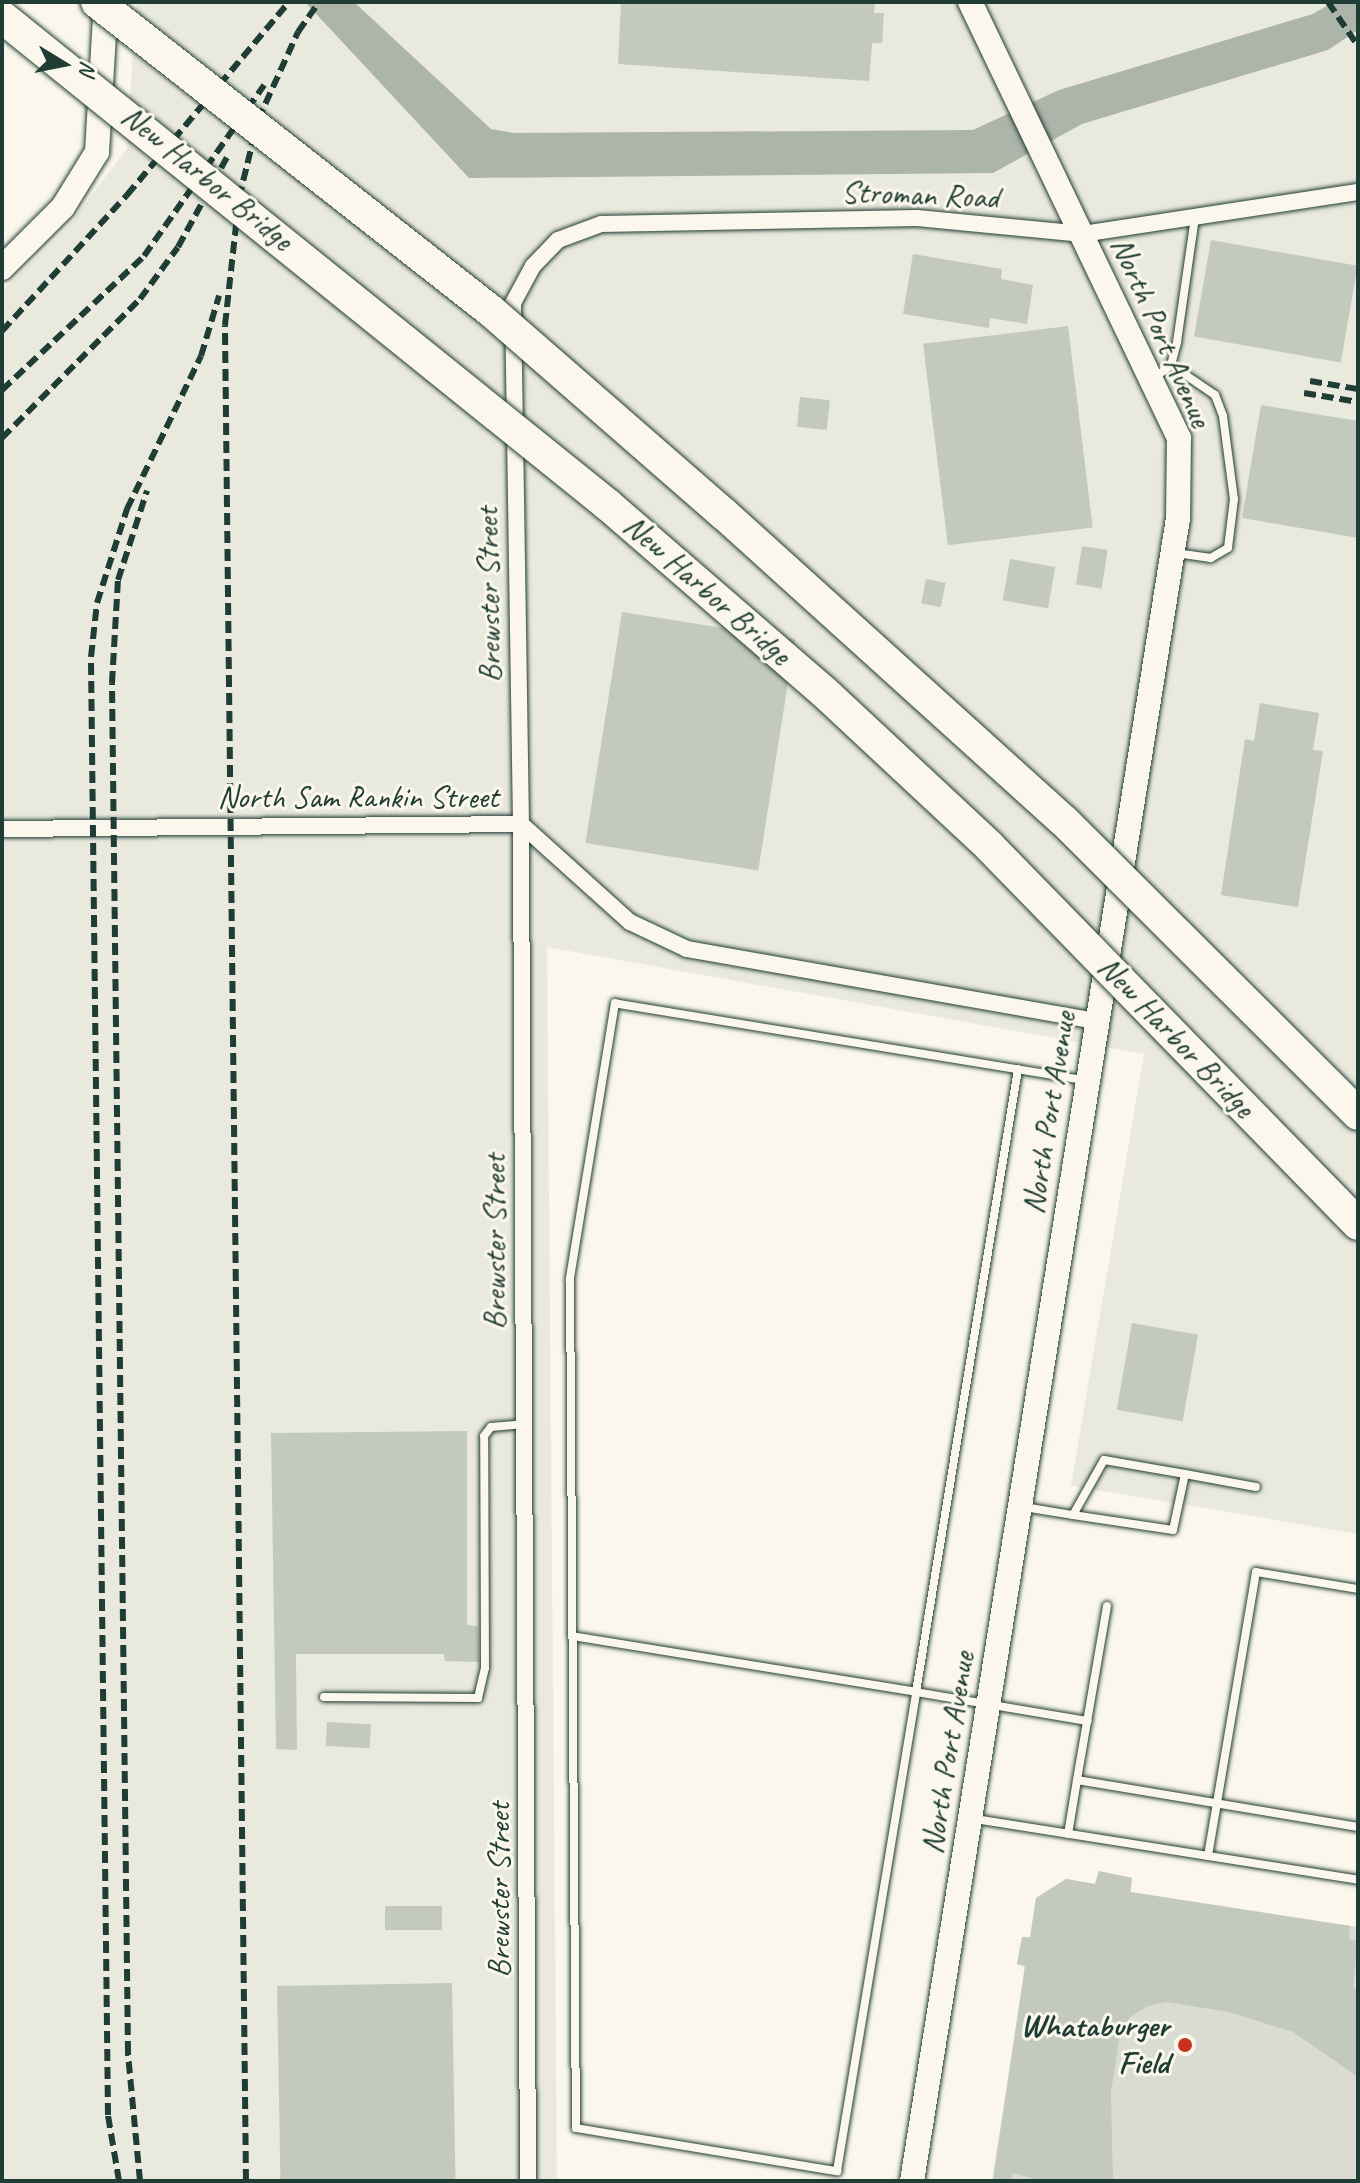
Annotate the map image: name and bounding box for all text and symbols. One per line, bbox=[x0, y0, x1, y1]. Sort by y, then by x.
north arrow bbox=[24, 24, 104, 104]
text: N bbox=[73, 59, 103, 77]
street label: New Harbor Bridge bbox=[113, 97, 301, 259]
street label: Stroman Road bbox=[841, 173, 999, 217]
street label: North Port Avenue bbox=[1102, 231, 1220, 433]
street label: New Harbor Bridge bbox=[615, 506, 799, 674]
street label: Brewster Street bbox=[468, 507, 510, 683]
street label: North Sam Rankin Street bbox=[216, 778, 500, 816]
street label: New Harbor Bridge bbox=[1089, 948, 1263, 1126]
street label: North Port Avenue bbox=[1014, 1010, 1084, 1216]
street label: Brewster Street bbox=[476, 1154, 514, 1330]
street label: North Port Avenue bbox=[913, 1650, 983, 1856]
street label: Brewster Street bbox=[480, 1802, 518, 1978]
place label: Whataburger Field bbox=[1020, 2008, 1169, 2083]
marker: Whataburger Field bbox=[1176, 2036, 1194, 2054]

